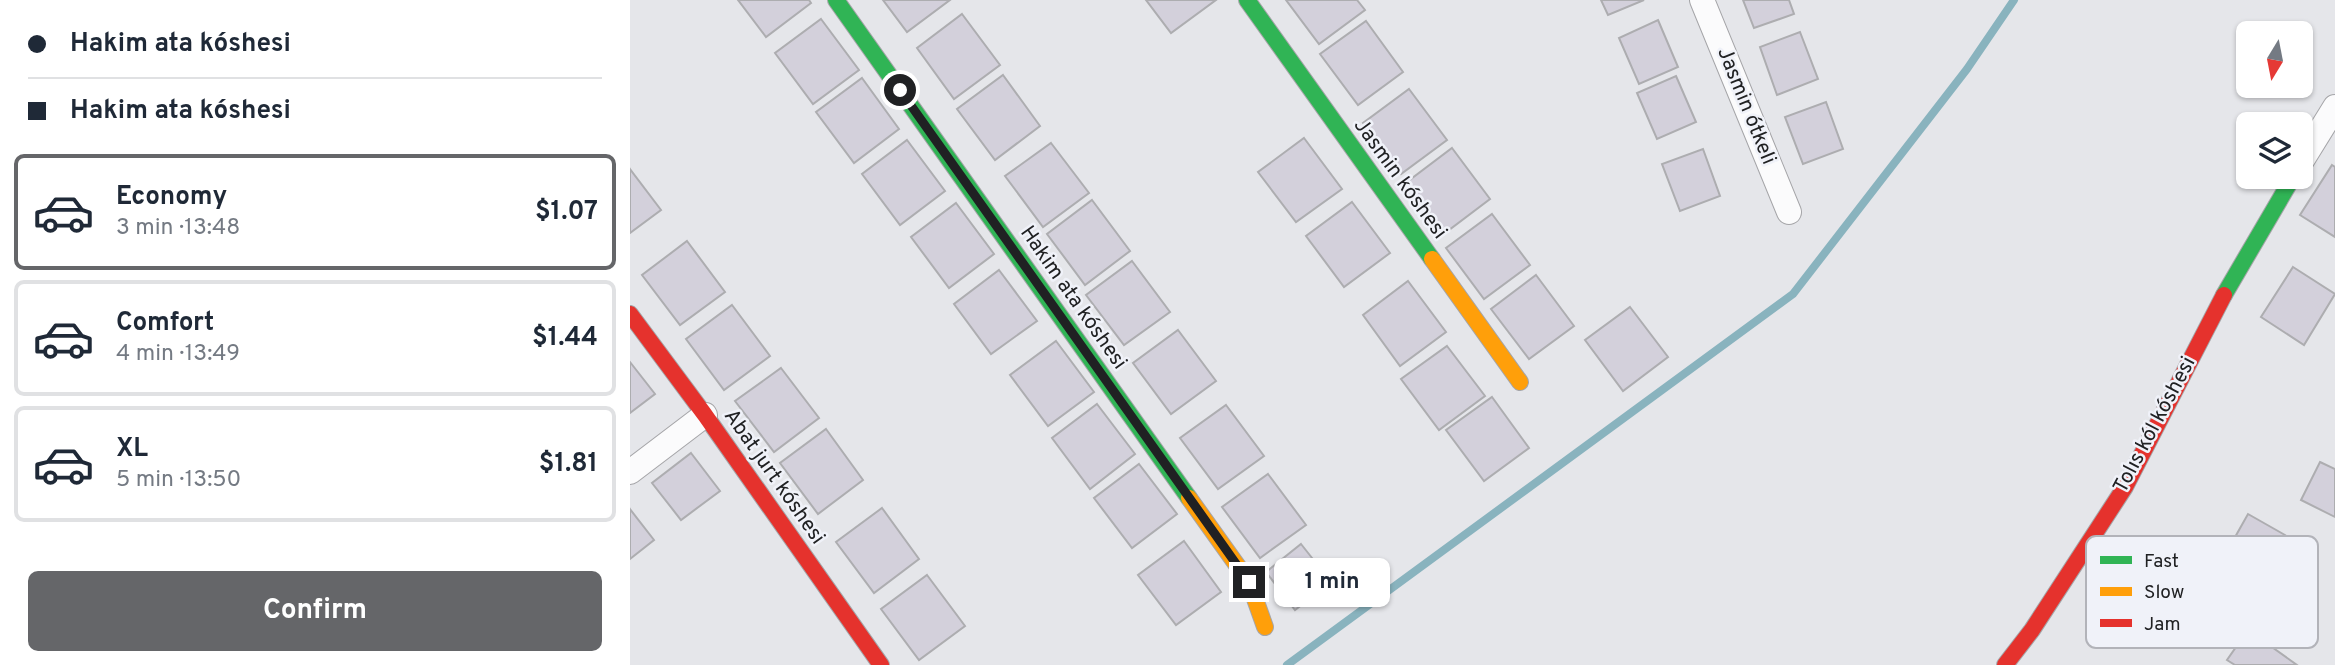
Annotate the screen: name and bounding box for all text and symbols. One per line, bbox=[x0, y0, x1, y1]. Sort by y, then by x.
north arrow bbox=[2236, 21, 2314, 98]
map controls bbox=[2236, 21, 2313, 189]
text: Hakim ata kóshesi bbox=[70, 28, 291, 61]
street label: Jasmin ótkeli bbox=[1710, 43, 1782, 169]
route start bbox=[884, 74, 916, 106]
text: Hakim ata kóshesi bbox=[70, 95, 291, 128]
button: layers bbox=[2236, 112, 2313, 189]
street label: Jasmin kóshesi bbox=[1347, 113, 1453, 245]
icon: car bbox=[32, 181, 95, 244]
text: Economy bbox=[116, 181, 227, 214]
text: $1.07 bbox=[535, 196, 598, 229]
text: 3 min · 13:48 bbox=[116, 214, 240, 243]
street label: Hakim ata kóshesi bbox=[1013, 221, 1133, 375]
icon: car bbox=[32, 307, 95, 370]
text: Comfort bbox=[116, 307, 214, 340]
text: $1.44 bbox=[532, 322, 598, 355]
text: 4 min · 13:49 bbox=[116, 340, 240, 369]
street label: Tolıs kól kóshesi bbox=[2108, 352, 2202, 498]
street label: Abat jurt kóshesi bbox=[717, 404, 831, 550]
icon: car bbox=[32, 433, 95, 496]
text: XL bbox=[116, 433, 148, 466]
text: $1.81 bbox=[539, 448, 598, 481]
text: 5 min · 13:50 bbox=[116, 466, 241, 495]
legend bbox=[2086, 536, 2318, 648]
text: Fast bbox=[2144, 550, 2179, 574]
callout: 1 min bbox=[1274, 558, 1389, 606]
route end bbox=[1233, 566, 1265, 598]
text: 1 min bbox=[1304, 568, 1360, 597]
button: Confirm bbox=[28, 571, 602, 651]
text: Slow bbox=[2144, 581, 2184, 605]
text: Jam bbox=[2144, 613, 2181, 637]

